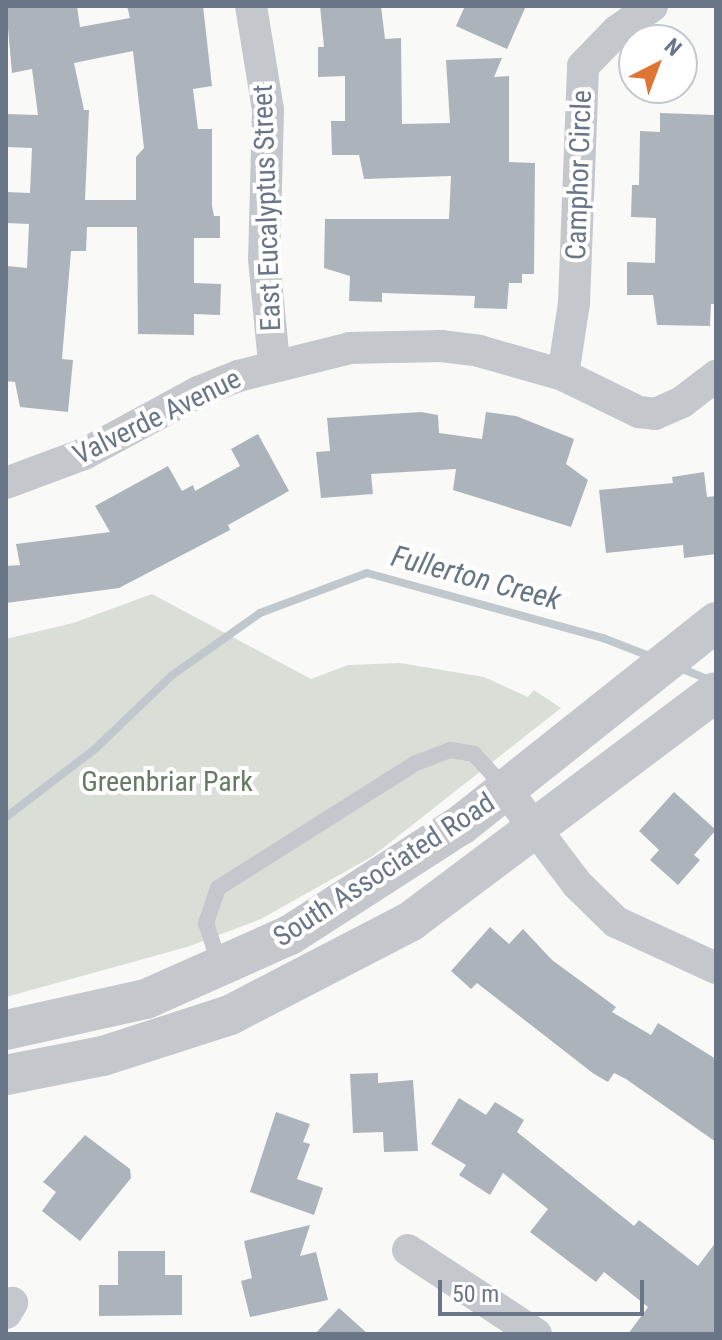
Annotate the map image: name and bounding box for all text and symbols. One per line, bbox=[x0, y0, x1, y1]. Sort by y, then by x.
north arrow bbox=[618, 24, 698, 104]
text: N bbox=[660, 33, 686, 61]
street label: East Eucalyptus Street bbox=[246, 84, 288, 332]
street label: Camphor Circle bbox=[559, 90, 599, 260]
street label: Valverde Avenue bbox=[68, 362, 246, 472]
water label: Fullerton Creek bbox=[387, 538, 565, 618]
park label: Greenbriar Park bbox=[81, 765, 253, 799]
street label: South Associated Road bbox=[267, 786, 501, 954]
scale bar bbox=[442, 1264, 648, 1314]
text: 50 m bbox=[452, 1280, 499, 1308]

